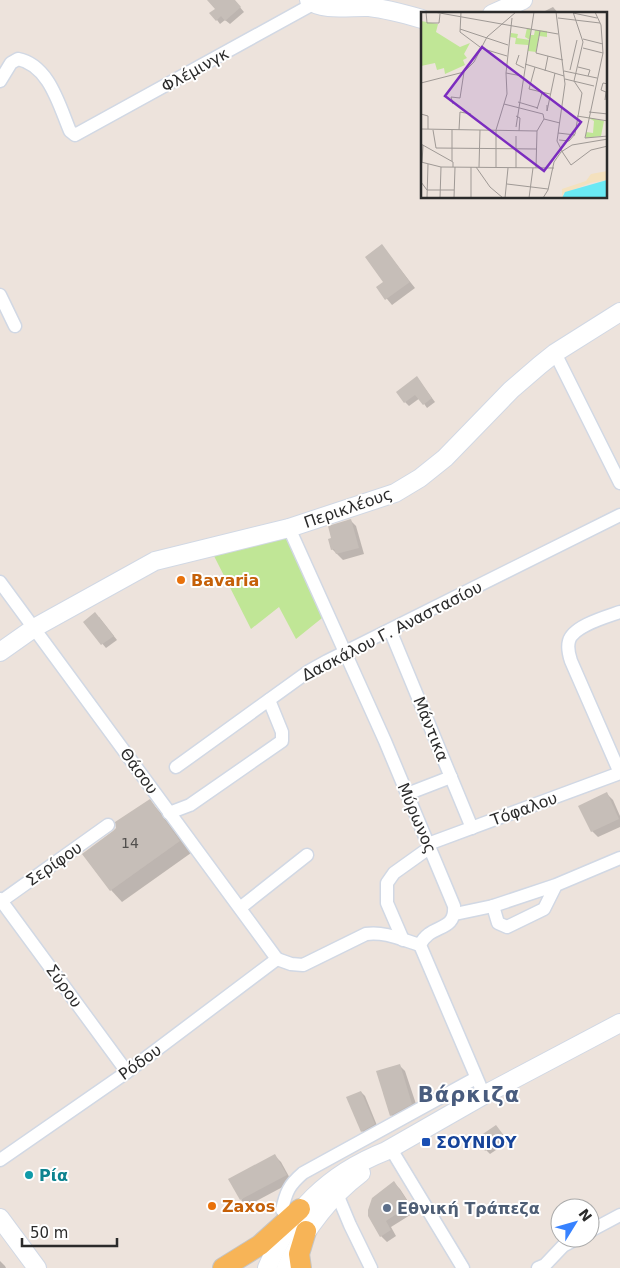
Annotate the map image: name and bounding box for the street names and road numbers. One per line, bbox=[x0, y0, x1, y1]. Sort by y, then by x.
street label: Φλέμινγκ bbox=[158, 43, 233, 96]
street label: Περικλέους bbox=[301, 484, 395, 532]
street label: Δασκάλου Γ. Αναστασίου bbox=[299, 577, 485, 685]
street label: Μάντικα bbox=[409, 694, 453, 764]
street label: Θάσου bbox=[116, 744, 162, 798]
street label: Μύρωνος bbox=[394, 780, 440, 856]
street label: Τόφαλου bbox=[487, 788, 560, 830]
street label: Σερίφου bbox=[22, 838, 86, 890]
street label: Σύρου bbox=[42, 961, 86, 1011]
street label: Ρόδου bbox=[115, 1040, 165, 1084]

